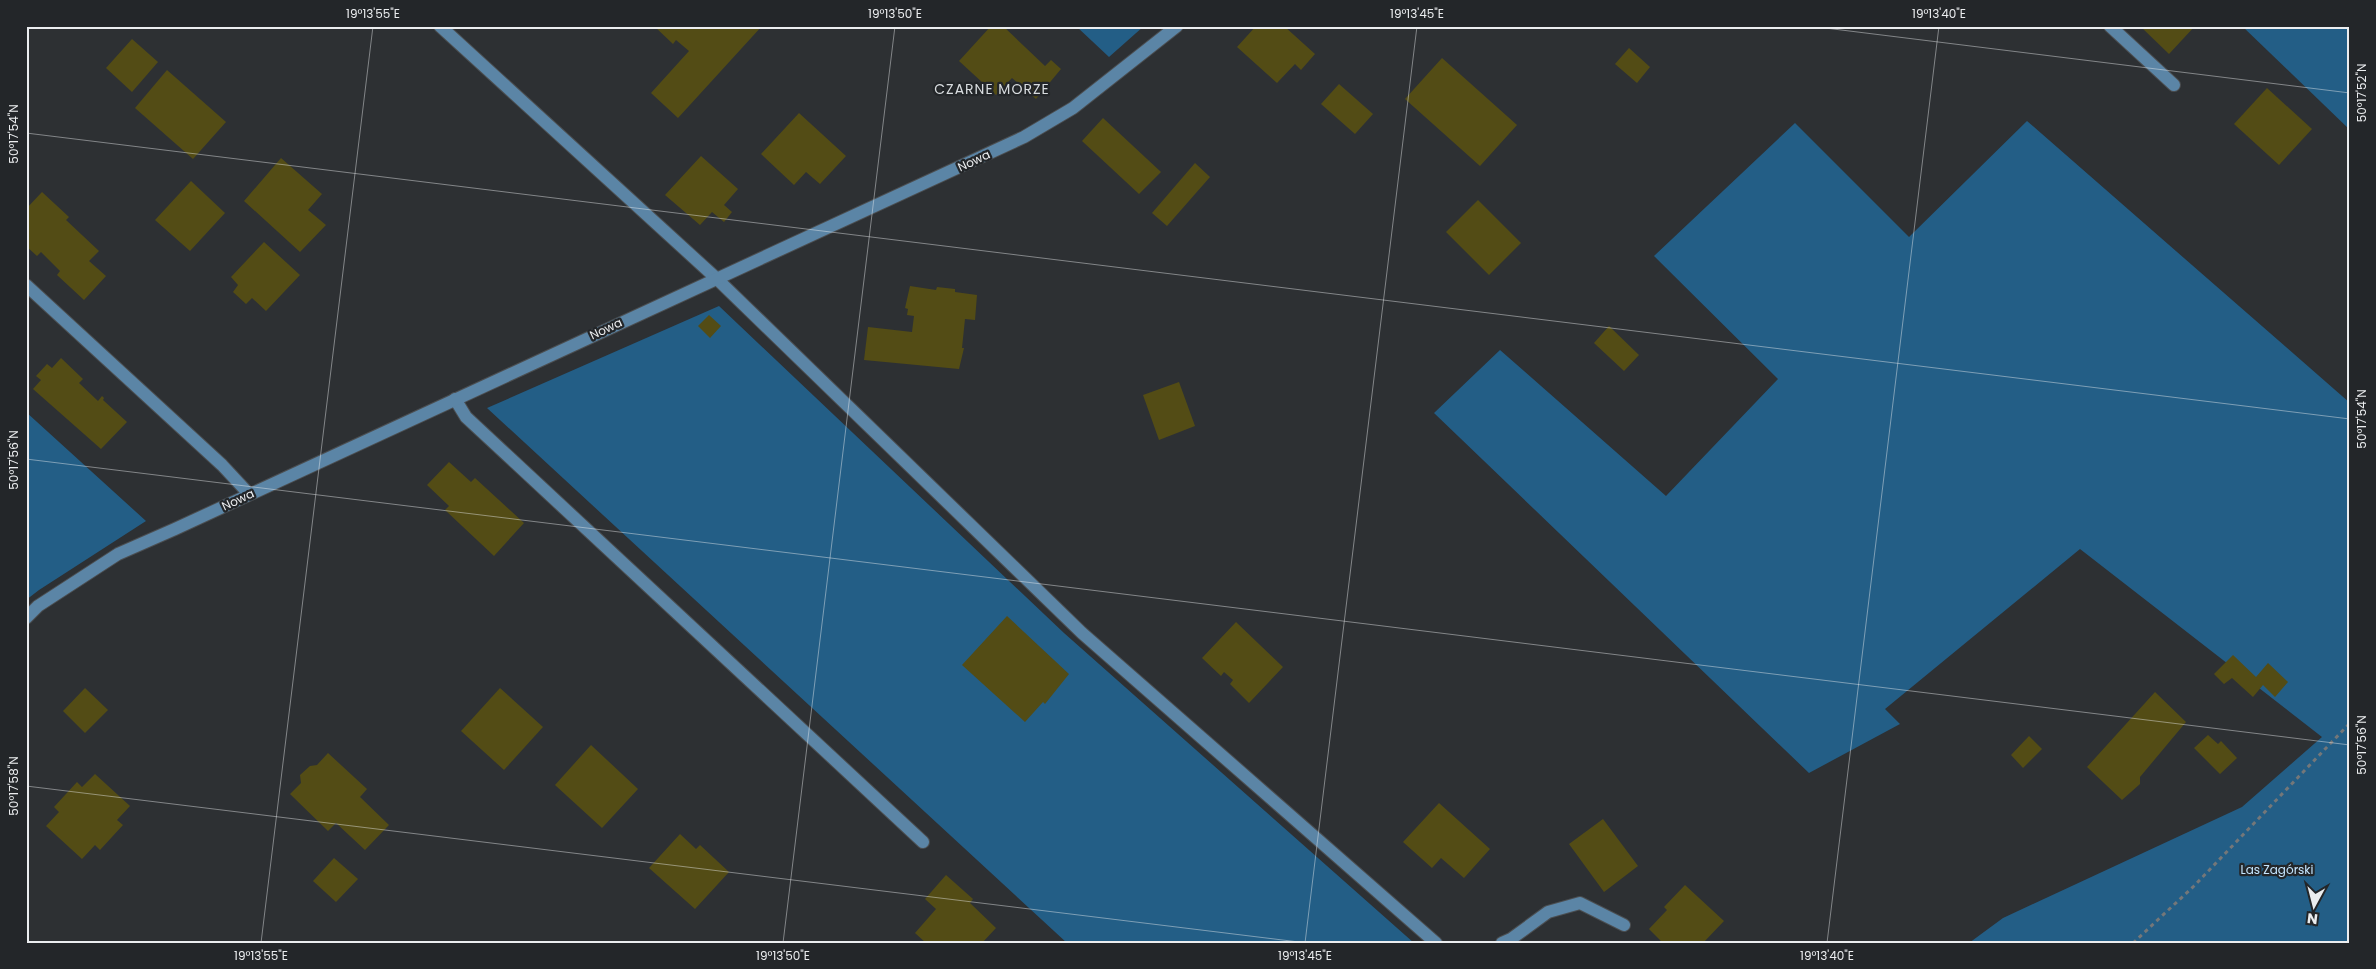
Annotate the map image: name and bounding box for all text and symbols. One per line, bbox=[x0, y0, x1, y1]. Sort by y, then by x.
text: 19°13'55"E bbox=[346, 5, 400, 22]
text: 19°13'50"E bbox=[868, 5, 922, 22]
text: 19°13'45"E bbox=[1390, 5, 1444, 22]
text: 19°13'40"E bbox=[1912, 5, 1966, 22]
text: 50°17'52"N bbox=[2353, 64, 2370, 122]
district label: CZARNE MORZE bbox=[934, 79, 1050, 99]
text: 50°17'54"N bbox=[5, 104, 22, 164]
street label: Nowa bbox=[955, 146, 993, 175]
street label: Nowa bbox=[587, 314, 625, 343]
text: 50°17'54"N bbox=[2353, 389, 2370, 449]
text: 50°17'56"N bbox=[5, 430, 22, 490]
street label: Nowa bbox=[219, 485, 257, 514]
text: 50°17'56"N bbox=[2353, 715, 2370, 775]
text: 50°17'58"N bbox=[5, 756, 22, 816]
park label: Las Zagórski bbox=[2240, 861, 2314, 878]
north arrow bbox=[2288, 882, 2338, 932]
text: N bbox=[2306, 908, 2319, 929]
text: 19°13'55"E bbox=[234, 947, 288, 964]
text: 19°13'50"E bbox=[756, 947, 810, 964]
text: 19°13'45"E bbox=[1278, 947, 1332, 964]
text: 19°13'40"E bbox=[1800, 947, 1854, 964]

